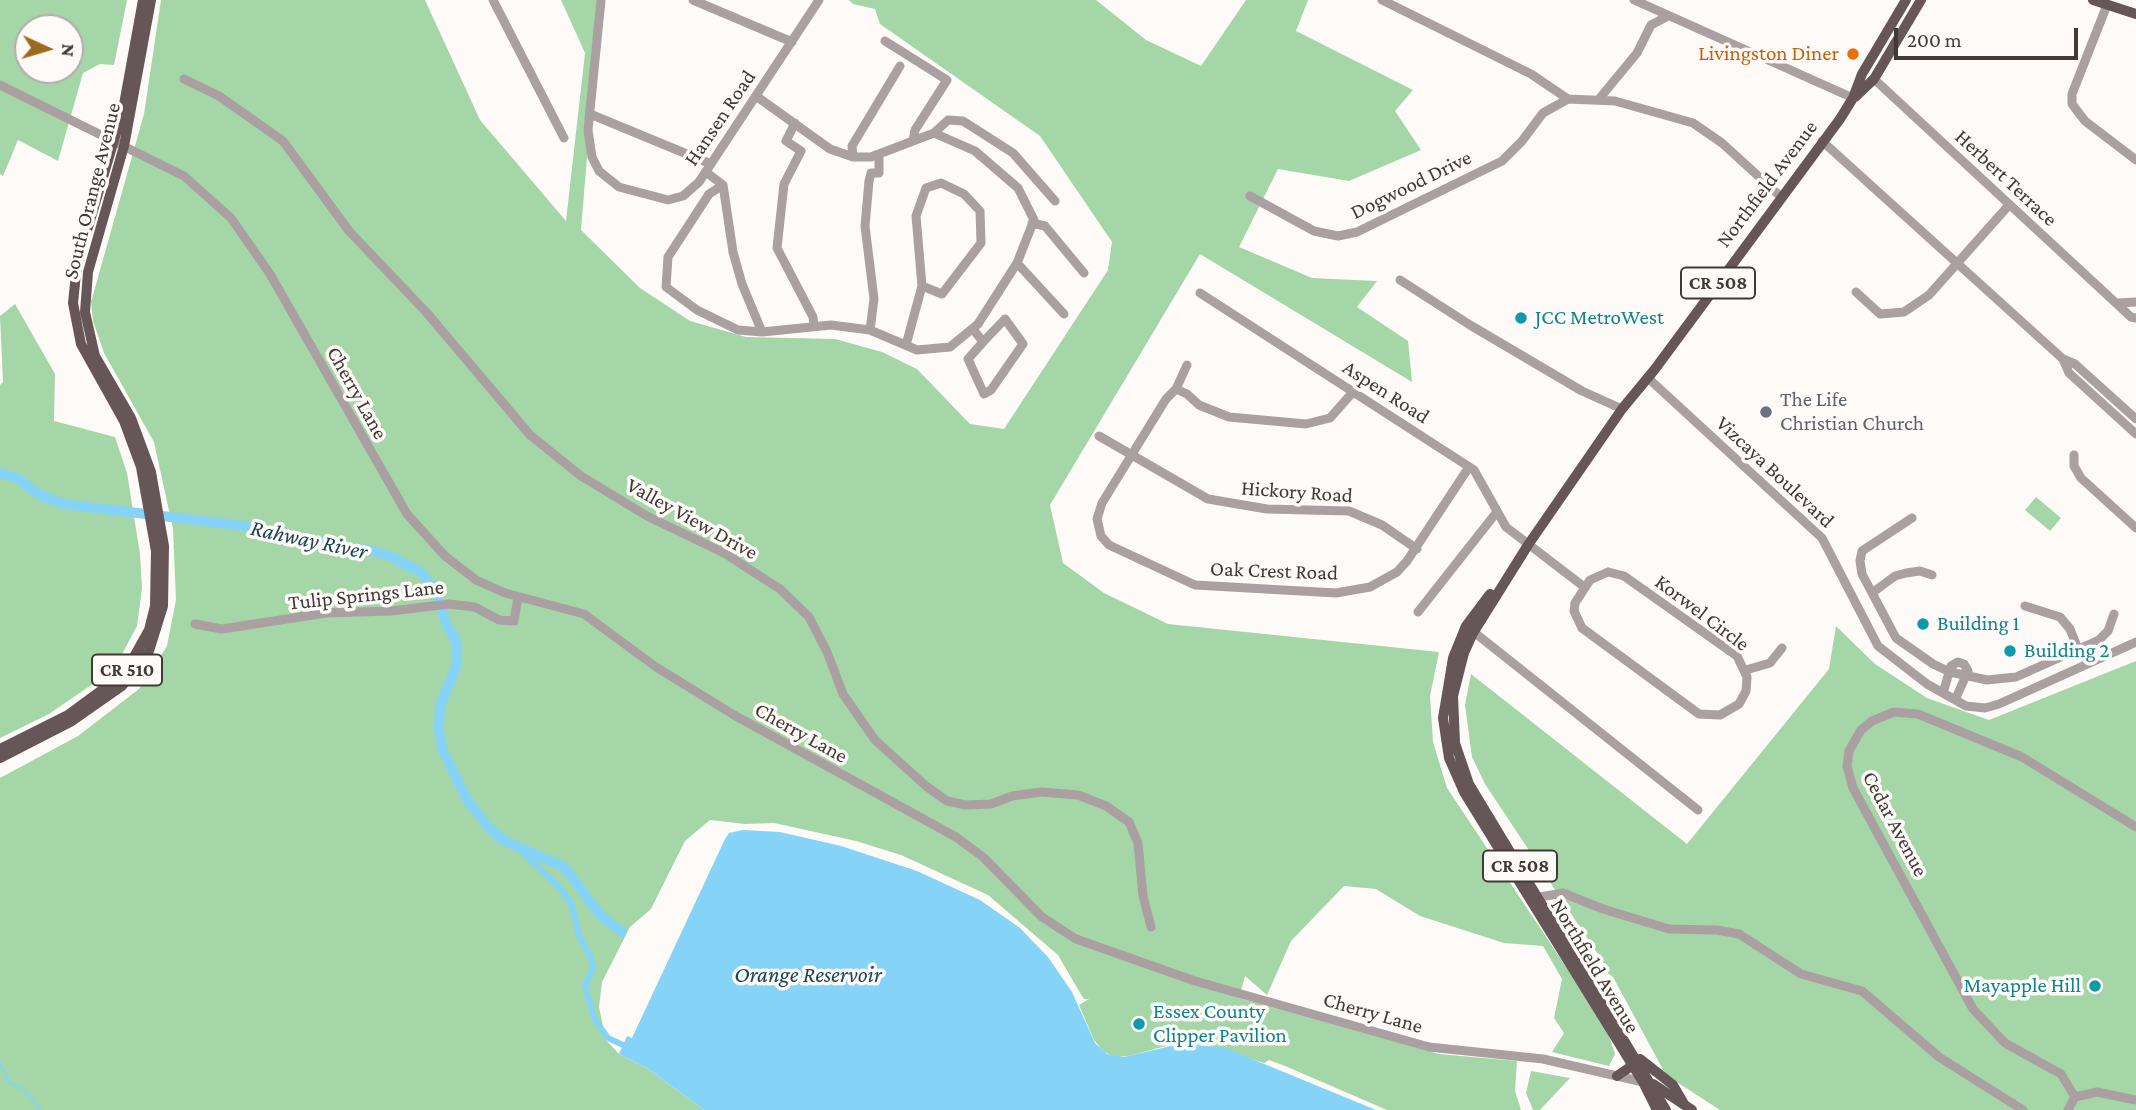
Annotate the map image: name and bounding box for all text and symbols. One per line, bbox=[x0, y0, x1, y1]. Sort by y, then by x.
north arrow bbox=[14, 14, 84, 84]
scale bar bbox=[1898, 14, 2082, 58]
text: 200 m bbox=[1907, 28, 1962, 52]
place label: Livingston Diner bbox=[1698, 41, 1839, 67]
text: N bbox=[58, 43, 79, 58]
marker: Livingston Diner bbox=[1845, 46, 1861, 62]
street label: Hansen Road bbox=[679, 65, 761, 171]
street label: South Orange Avenue bbox=[58, 100, 126, 282]
street label: Northfield Avenue bbox=[1711, 115, 1823, 253]
street label: Herbert Terrace bbox=[1950, 124, 2062, 232]
street label: Dogwood Drive bbox=[1346, 145, 1476, 225]
road number: CR 508 bbox=[1681, 268, 1755, 298]
place label: JCC MetroWest bbox=[1535, 305, 1664, 331]
marker: JCC MetroWest bbox=[1513, 310, 1529, 326]
street label: Cherry Lane bbox=[321, 342, 393, 444]
street label: Aspen Road bbox=[1338, 355, 1434, 429]
place label: The Life Christian Church bbox=[1780, 387, 1924, 437]
marker: The Life Christian Church bbox=[1758, 404, 1774, 420]
street label: Vizcaya Boulevard bbox=[1711, 411, 1839, 533]
street label: Valley View Drive bbox=[622, 473, 762, 565]
street label: Hickory Road bbox=[1240, 476, 1354, 508]
water label: Rahway River bbox=[248, 514, 370, 566]
street label: Oak Crest Road bbox=[1210, 556, 1338, 586]
street label: Korwel Circle bbox=[1650, 569, 1754, 657]
street label: Tulip Springs Lane bbox=[287, 574, 445, 616]
place label: Building 1 bbox=[1937, 611, 2020, 637]
marker: Building 1 bbox=[1915, 616, 1931, 632]
place label: Building 2 bbox=[2024, 638, 2110, 664]
marker: Building 2 bbox=[2002, 643, 2018, 659]
road number: CR 510 bbox=[92, 654, 162, 685]
street label: Cherry Lane bbox=[750, 697, 852, 769]
street label: Cedar Avenue bbox=[1857, 767, 1933, 881]
road number: CR 508 bbox=[1483, 850, 1557, 881]
street label: Northfield Avenue bbox=[1545, 894, 1645, 1038]
water label: Orange Reservoir bbox=[734, 961, 882, 989]
place label: Mayapple Hill bbox=[1964, 973, 2081, 999]
marker: Mayapple Hill bbox=[2087, 978, 2103, 994]
street label: Cherry Lane bbox=[1320, 987, 1426, 1039]
place label: Essex County Clipper Pavilion bbox=[1153, 999, 1287, 1049]
marker: Essex County Clipper Pavilion bbox=[1131, 1016, 1147, 1032]

